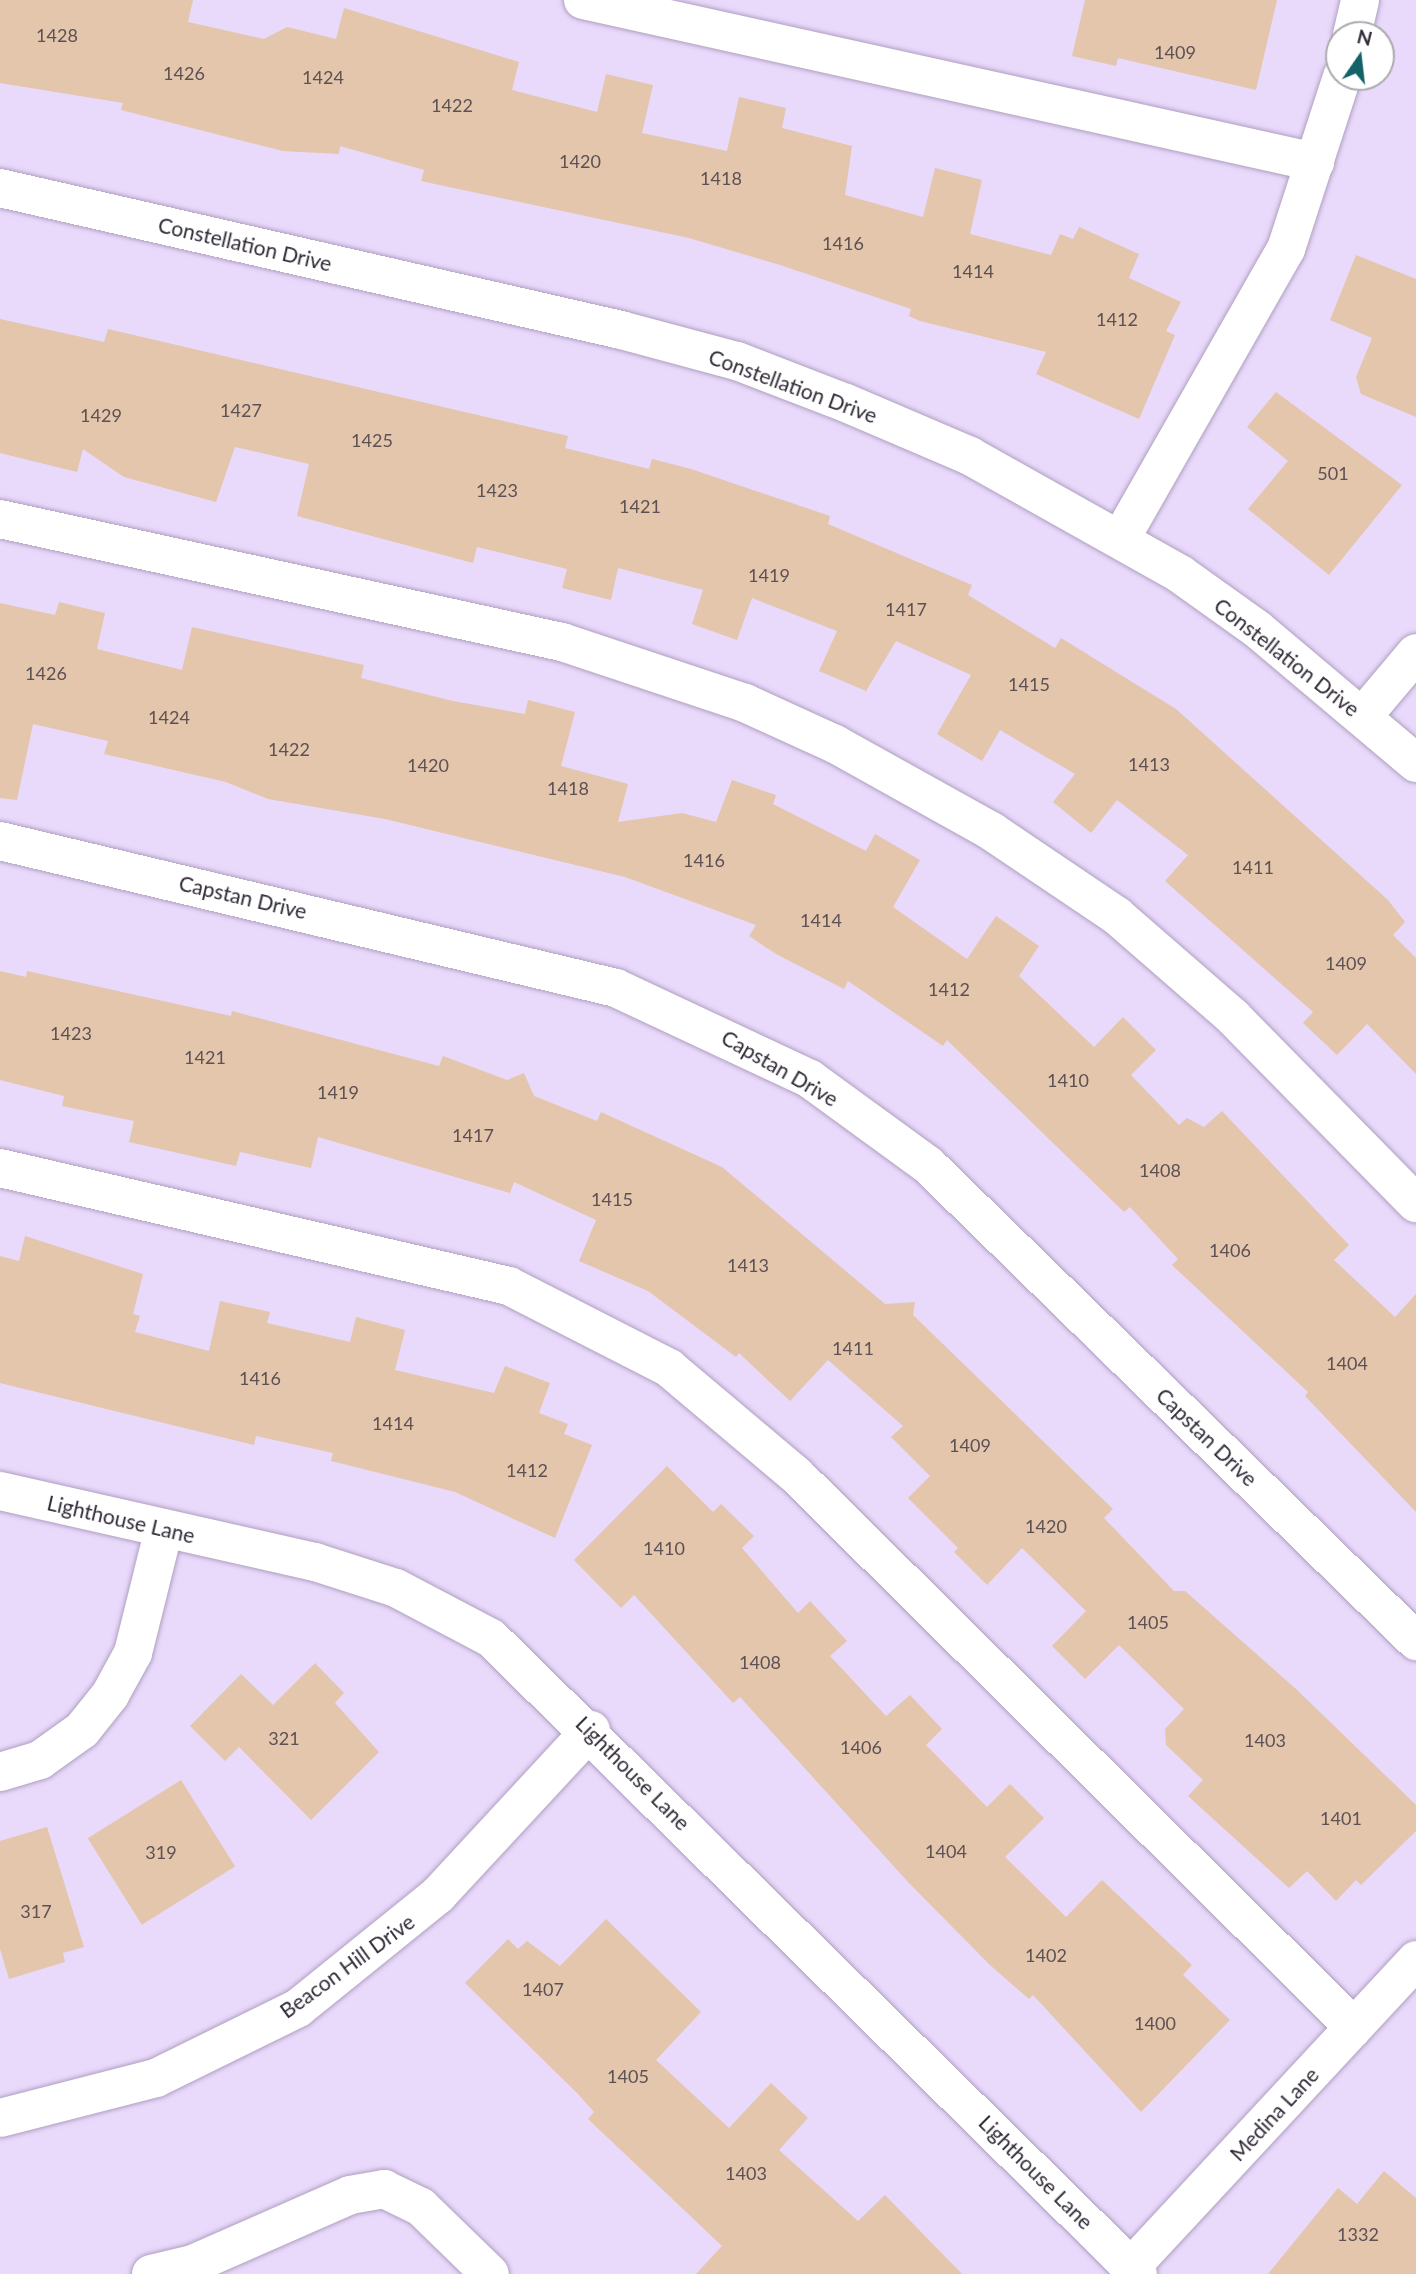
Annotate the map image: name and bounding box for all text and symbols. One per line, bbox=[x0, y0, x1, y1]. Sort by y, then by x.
north arrow bbox=[1325, 21, 1395, 91]
house number: 1428 bbox=[36, 24, 78, 46]
text: N bbox=[1355, 24, 1375, 50]
house number: 1409 bbox=[1154, 41, 1196, 63]
house number: 1426 bbox=[163, 62, 205, 84]
house number: 1424 bbox=[302, 66, 344, 88]
house number: 1422 bbox=[431, 94, 473, 116]
house number: 1420 bbox=[559, 150, 601, 172]
house number: 1418 bbox=[700, 167, 742, 189]
street label: Constellation Drive bbox=[156, 212, 334, 276]
house number: 1416 bbox=[822, 232, 864, 254]
house number: 1414 bbox=[952, 260, 994, 282]
house number: 1412 bbox=[1096, 308, 1138, 330]
street label: Constellation Drive bbox=[705, 344, 881, 428]
house number: 1427 bbox=[220, 399, 262, 421]
house number: 1429 bbox=[80, 404, 122, 426]
house number: 1425 bbox=[351, 429, 393, 451]
house number: 501 bbox=[1317, 462, 1349, 484]
house number: 1423 bbox=[476, 479, 518, 501]
house number: 1421 bbox=[619, 495, 661, 517]
house number: 1419 bbox=[748, 564, 790, 586]
street label: Constellation Drive bbox=[1209, 592, 1365, 722]
house number: 1417 bbox=[885, 598, 927, 620]
house number: 1426 bbox=[25, 662, 67, 684]
house number: 1415 bbox=[1008, 673, 1050, 695]
house number: 1424 bbox=[148, 706, 190, 728]
house number: 1422 bbox=[268, 738, 310, 760]
house number: 1413 bbox=[1128, 753, 1170, 775]
house number: 1420 bbox=[407, 754, 449, 776]
house number: 1418 bbox=[547, 777, 589, 799]
house number: 1416 bbox=[683, 849, 725, 871]
house number: 1411 bbox=[1232, 856, 1274, 878]
street label: Capstan Drive bbox=[177, 870, 309, 924]
house number: 1414 bbox=[800, 909, 842, 931]
house number: 1409 bbox=[1325, 952, 1367, 974]
house number: 1412 bbox=[928, 978, 970, 1000]
house number: 1423 bbox=[50, 1022, 92, 1044]
street label: Capstan Drive bbox=[717, 1024, 843, 1112]
house number: 1421 bbox=[184, 1046, 226, 1068]
house number: 1410 bbox=[1047, 1069, 1089, 1091]
house number: 1419 bbox=[317, 1081, 359, 1103]
house number: 1417 bbox=[452, 1124, 494, 1146]
house number: 1408 bbox=[1139, 1159, 1181, 1181]
house number: 1415 bbox=[591, 1188, 633, 1210]
house number: 1406 bbox=[1209, 1239, 1251, 1261]
house number: 1413 bbox=[727, 1254, 769, 1276]
house number: 1411 bbox=[832, 1337, 874, 1359]
house number: 1404 bbox=[1326, 1352, 1368, 1374]
house number: 1416 bbox=[239, 1367, 281, 1389]
street label: Capstan Drive bbox=[1151, 1383, 1263, 1491]
house number: 1414 bbox=[372, 1412, 414, 1434]
house number: 1409 bbox=[949, 1434, 991, 1456]
house number: 1412 bbox=[506, 1459, 548, 1481]
street label: Lighthouse Lane bbox=[45, 1490, 197, 1548]
house number: 1420 bbox=[1025, 1515, 1067, 1537]
house number: 1410 bbox=[643, 1537, 685, 1559]
house number: 1405 bbox=[1127, 1611, 1169, 1633]
house number: 1408 bbox=[739, 1651, 781, 1673]
street label: Lighthouse Lane bbox=[571, 1711, 695, 1835]
house number: 321 bbox=[268, 1727, 300, 1749]
house number: 1403 bbox=[1244, 1729, 1286, 1751]
house number: 1406 bbox=[840, 1736, 882, 1758]
house number: 1401 bbox=[1320, 1807, 1362, 1829]
house number: 1404 bbox=[925, 1840, 967, 1862]
house number: 319 bbox=[145, 1841, 177, 1863]
house number: 317 bbox=[20, 1900, 52, 1922]
street label: Beacon Hill Drive bbox=[275, 1909, 419, 2023]
house number: 1402 bbox=[1025, 1944, 1067, 1966]
house number: 1407 bbox=[522, 1978, 564, 2000]
house number: 1400 bbox=[1134, 2012, 1176, 2034]
street label: Medina Lane bbox=[1224, 2062, 1324, 2166]
house number: 1405 bbox=[607, 2065, 649, 2087]
street label: Lighthouse Lane bbox=[974, 2110, 1098, 2234]
house number: 1403 bbox=[725, 2162, 767, 2184]
house number: 1332 bbox=[1337, 2223, 1379, 2245]

